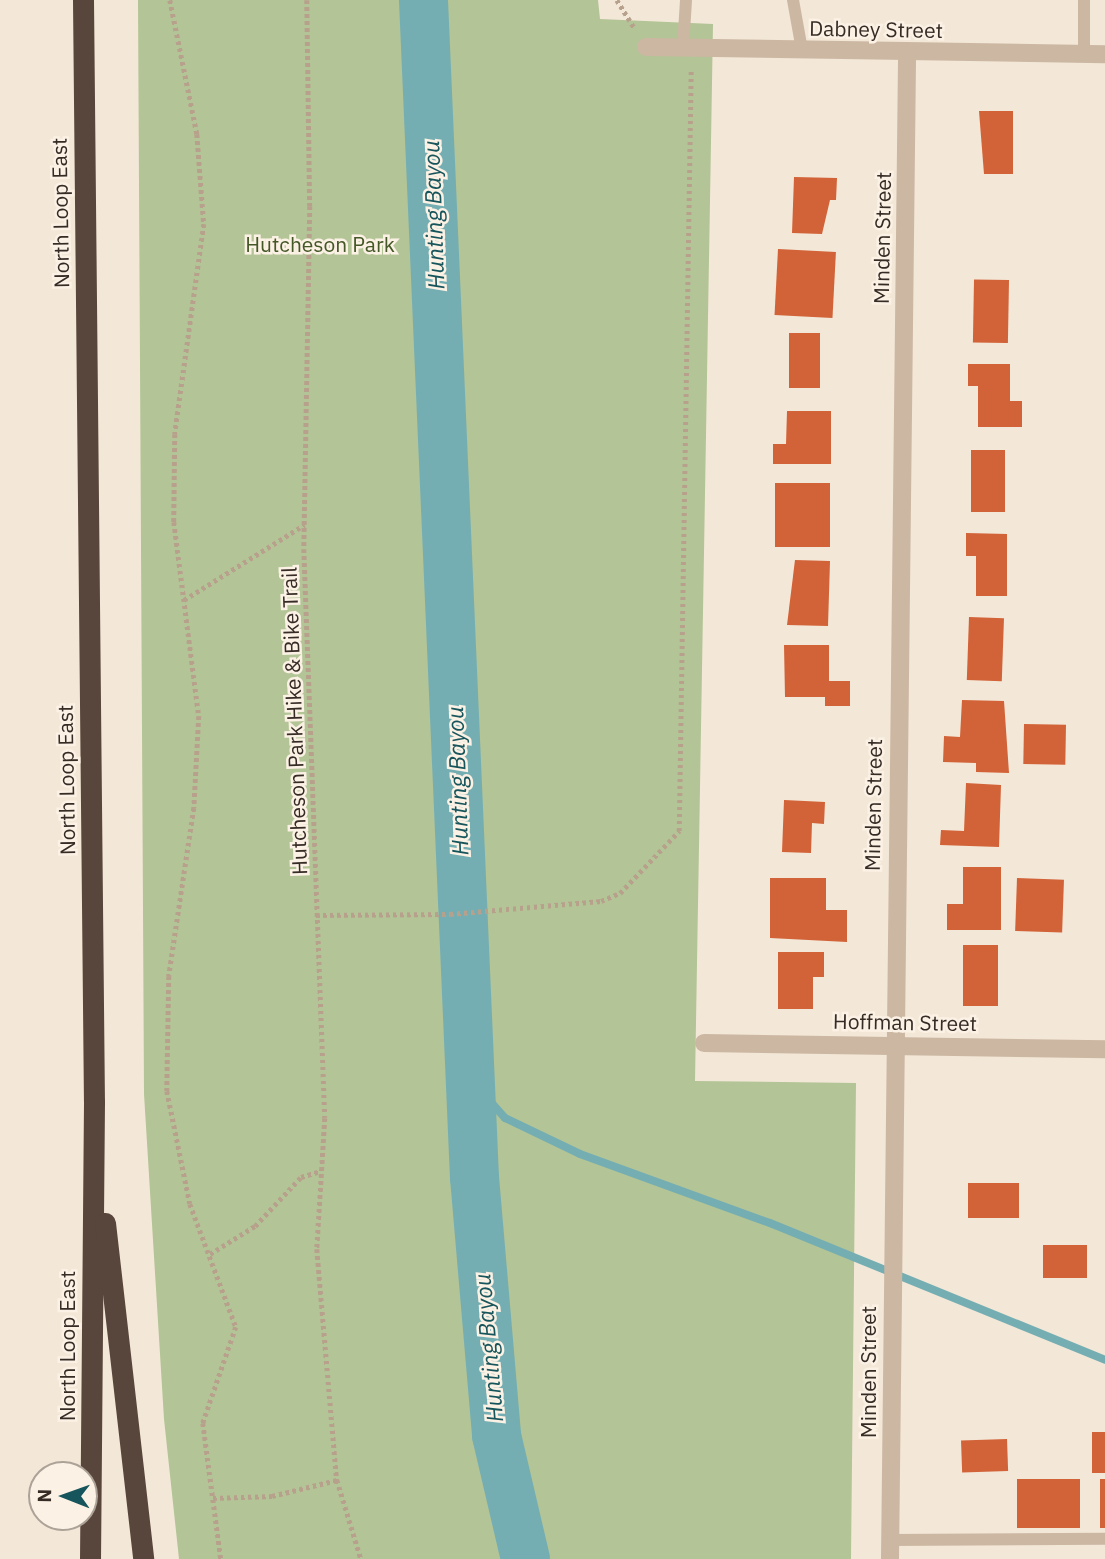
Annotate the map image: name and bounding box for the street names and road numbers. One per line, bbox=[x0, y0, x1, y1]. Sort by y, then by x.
street label: Dabney Street bbox=[809, 15, 943, 43]
street label: North Loop East bbox=[46, 138, 74, 288]
street label: Minden Street bbox=[868, 172, 896, 304]
street label: Hutcheson Park Hike & Bike Trail bbox=[276, 567, 312, 875]
street label: North Loop East bbox=[52, 705, 80, 855]
street label: Minden Street bbox=[859, 739, 887, 871]
street label: Hoffman Street bbox=[833, 1008, 977, 1036]
street label: North Loop East bbox=[54, 1271, 80, 1421]
street label: Minden Street bbox=[855, 1306, 881, 1438]

